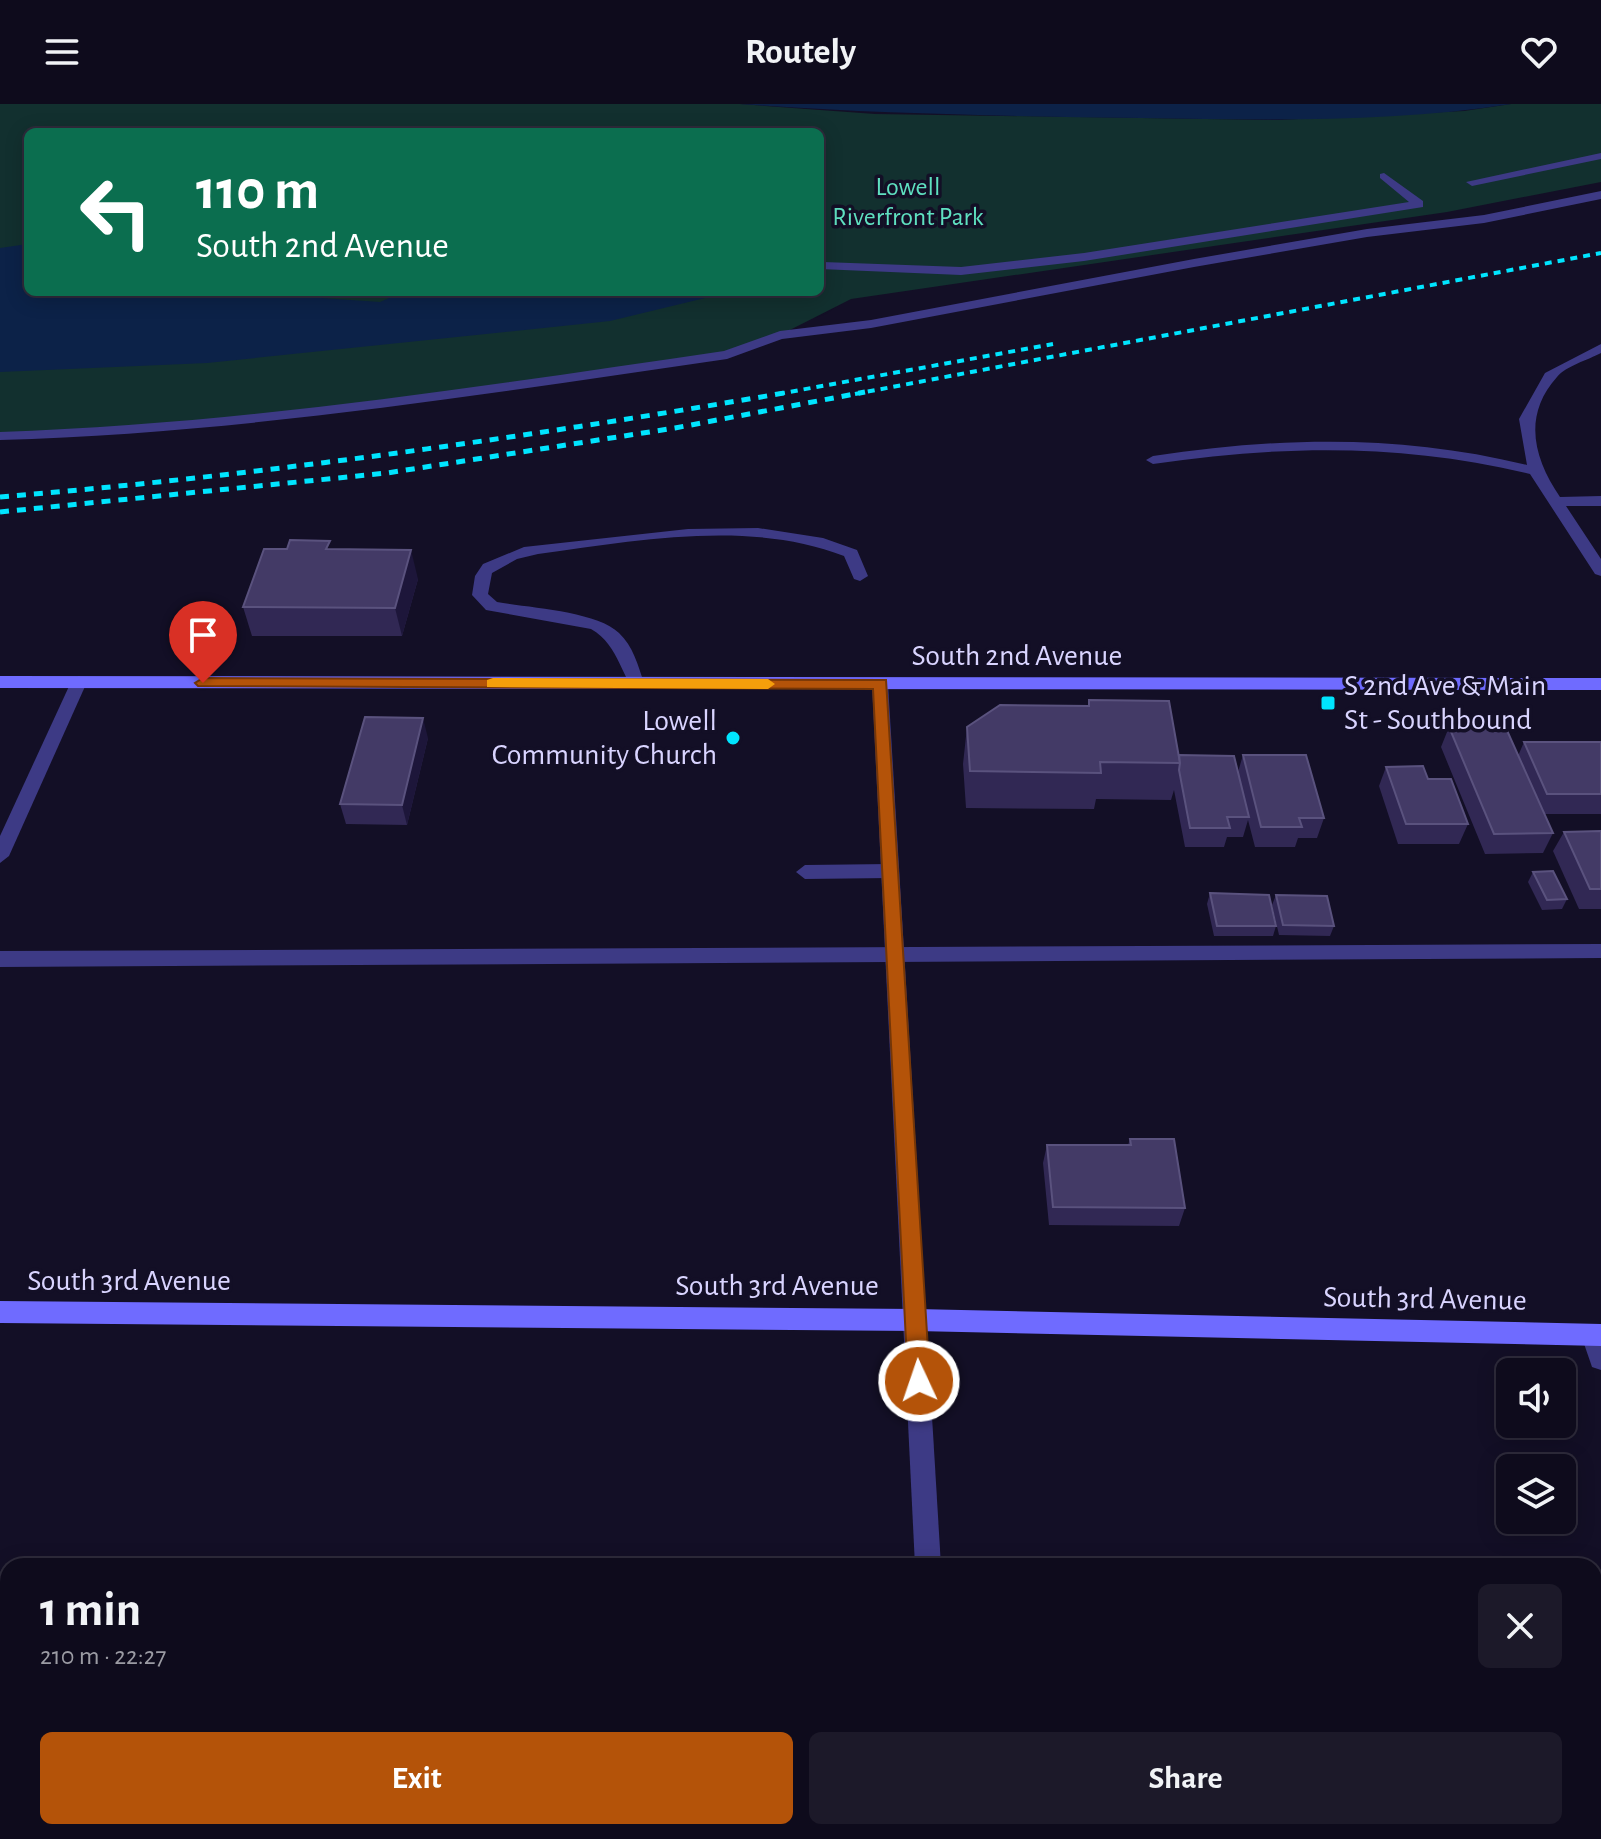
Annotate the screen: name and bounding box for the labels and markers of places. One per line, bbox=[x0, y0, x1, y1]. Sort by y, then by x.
pin bbox=[169, 601, 237, 683]
place label: S 2nd Ave & Main St - Southbound bbox=[1344, 671, 1546, 735]
marker: S 2nd Ave & Main St - Southbound bbox=[1319, 694, 1337, 712]
place label: Lowell Community Church bbox=[492, 706, 717, 770]
marker: Lowell Community Church bbox=[724, 729, 742, 747]

